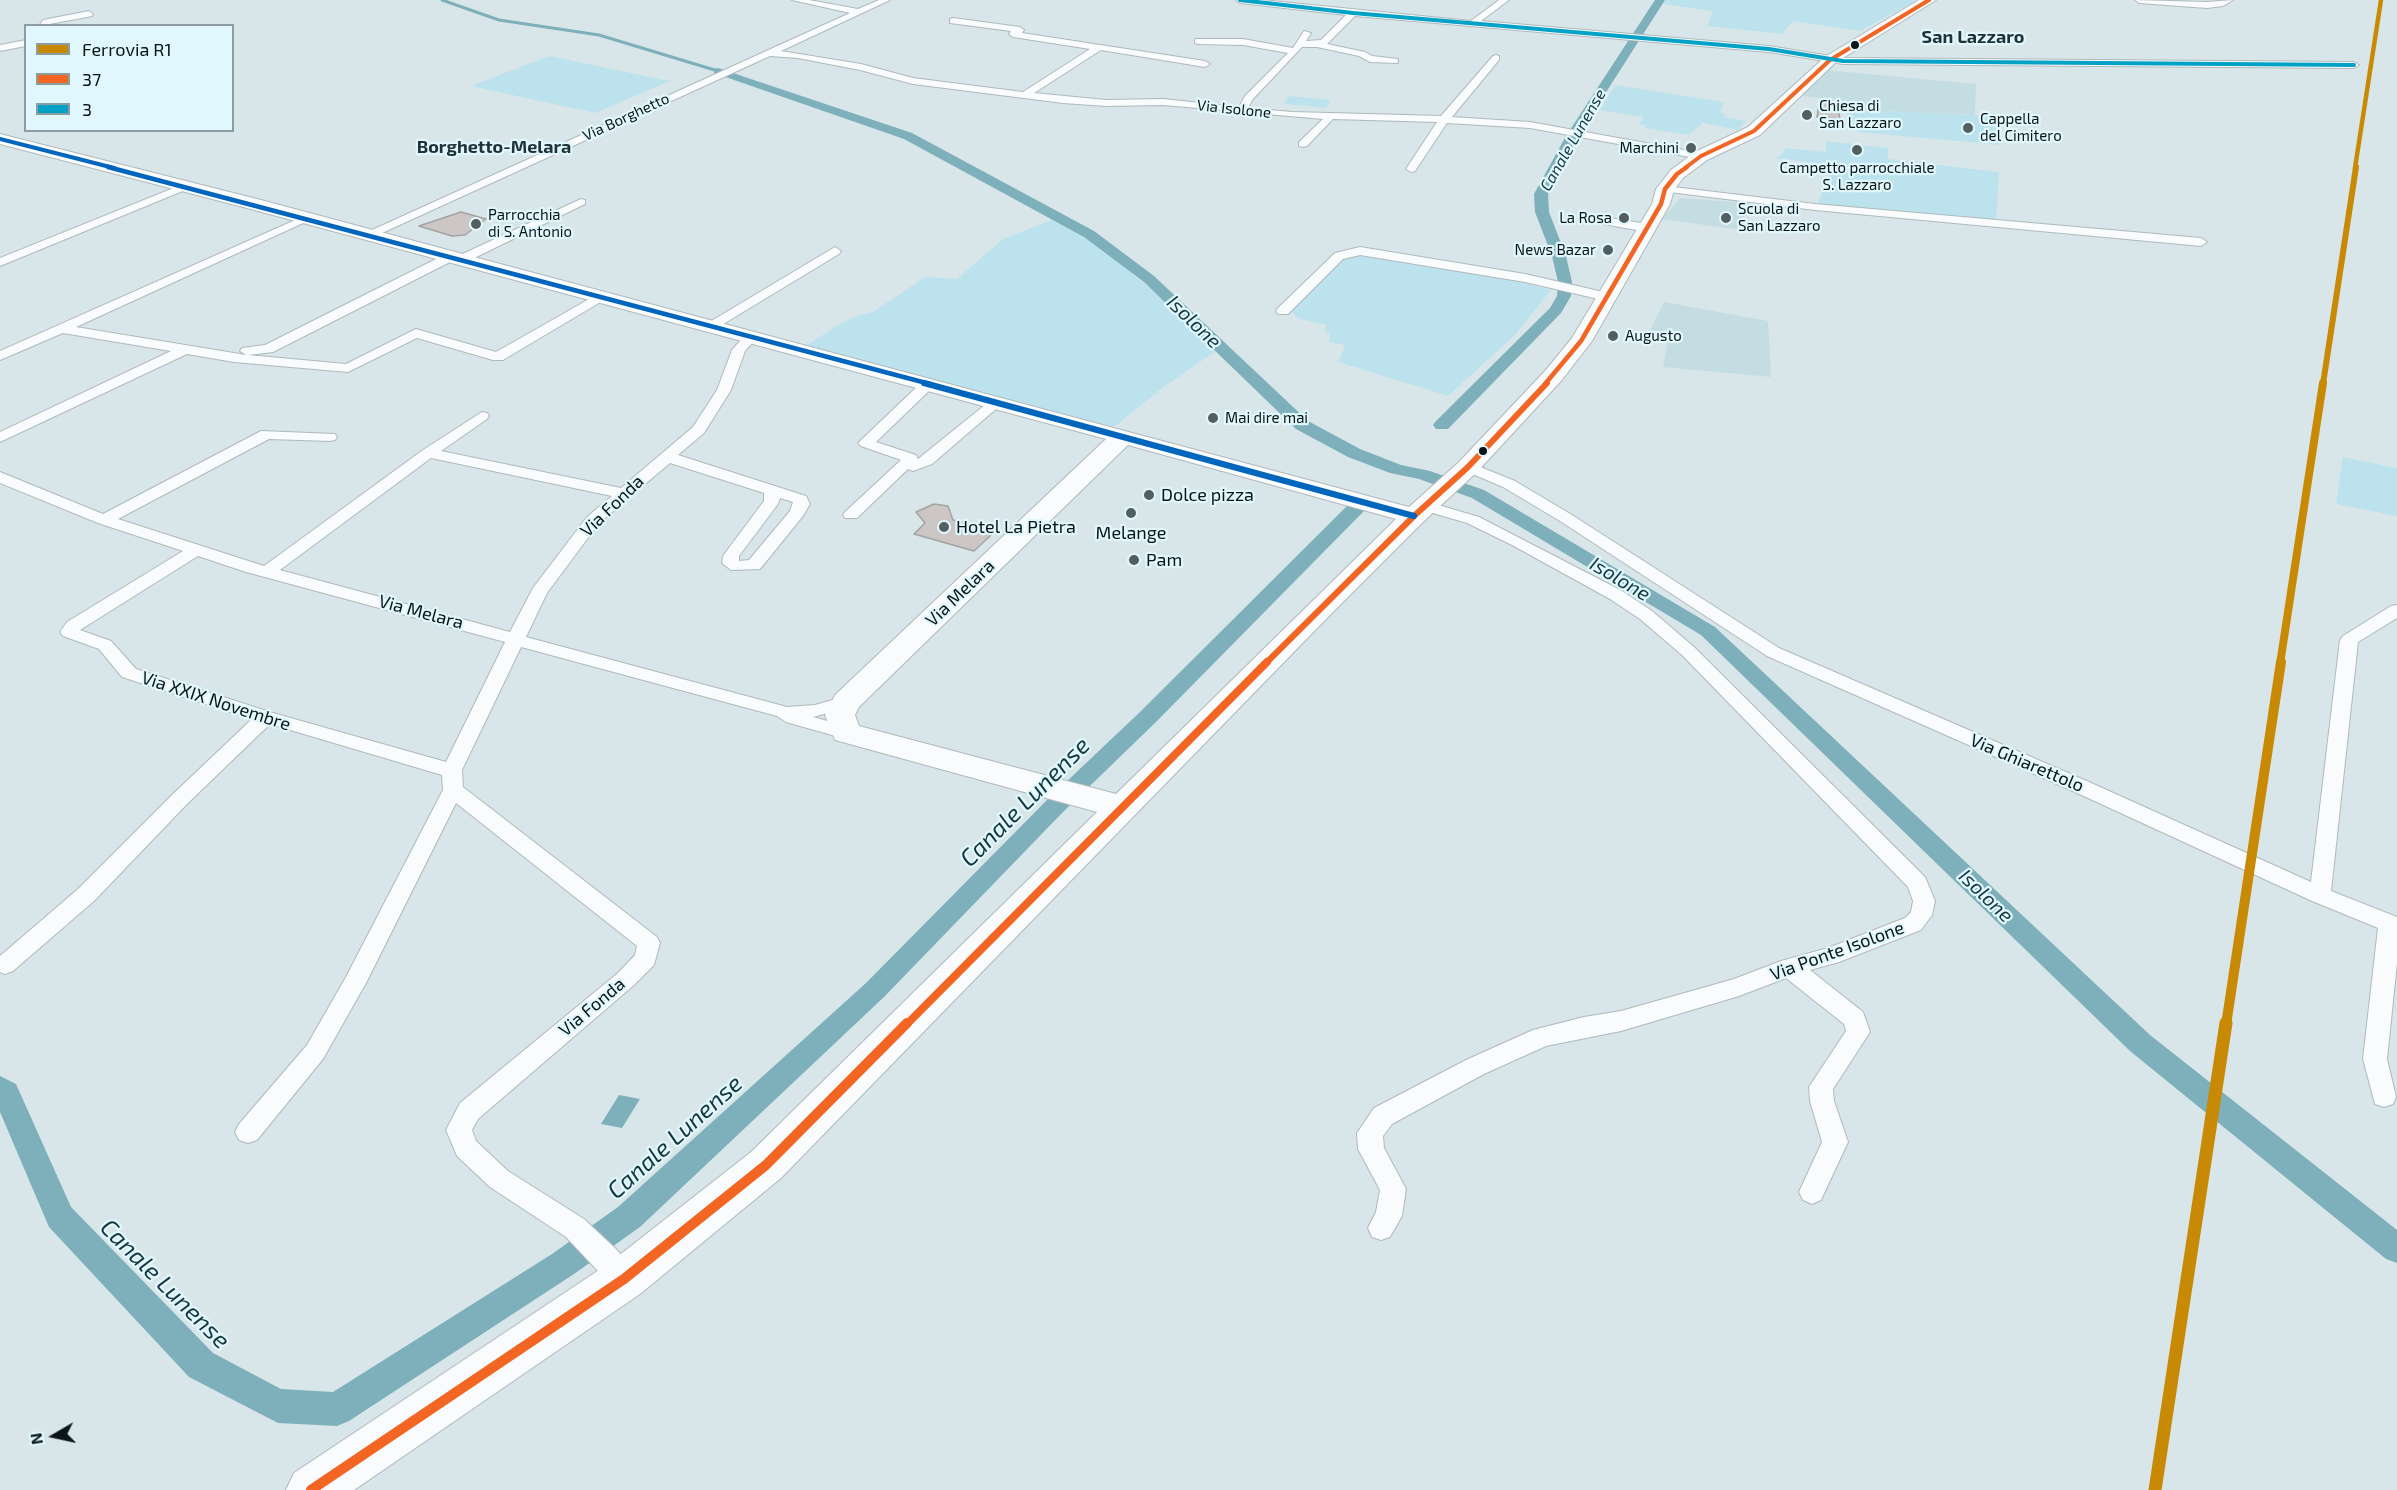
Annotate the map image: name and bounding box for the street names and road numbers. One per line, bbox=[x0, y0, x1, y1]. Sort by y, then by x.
street label: Via Borghetto bbox=[580, 89, 672, 145]
street label: Via Isolone bbox=[1196, 96, 1272, 122]
street label: Via Fonda bbox=[576, 471, 648, 541]
street label: Via Melara bbox=[921, 555, 999, 631]
street label: Via Melara bbox=[376, 590, 466, 634]
street label: Via XXIX Novembre bbox=[139, 667, 293, 735]
street label: Via Ghiarettolo bbox=[1967, 729, 2087, 797]
street label: Via Ponte Isolone bbox=[1767, 917, 1907, 985]
street label: Via Fonda bbox=[555, 973, 629, 1041]

